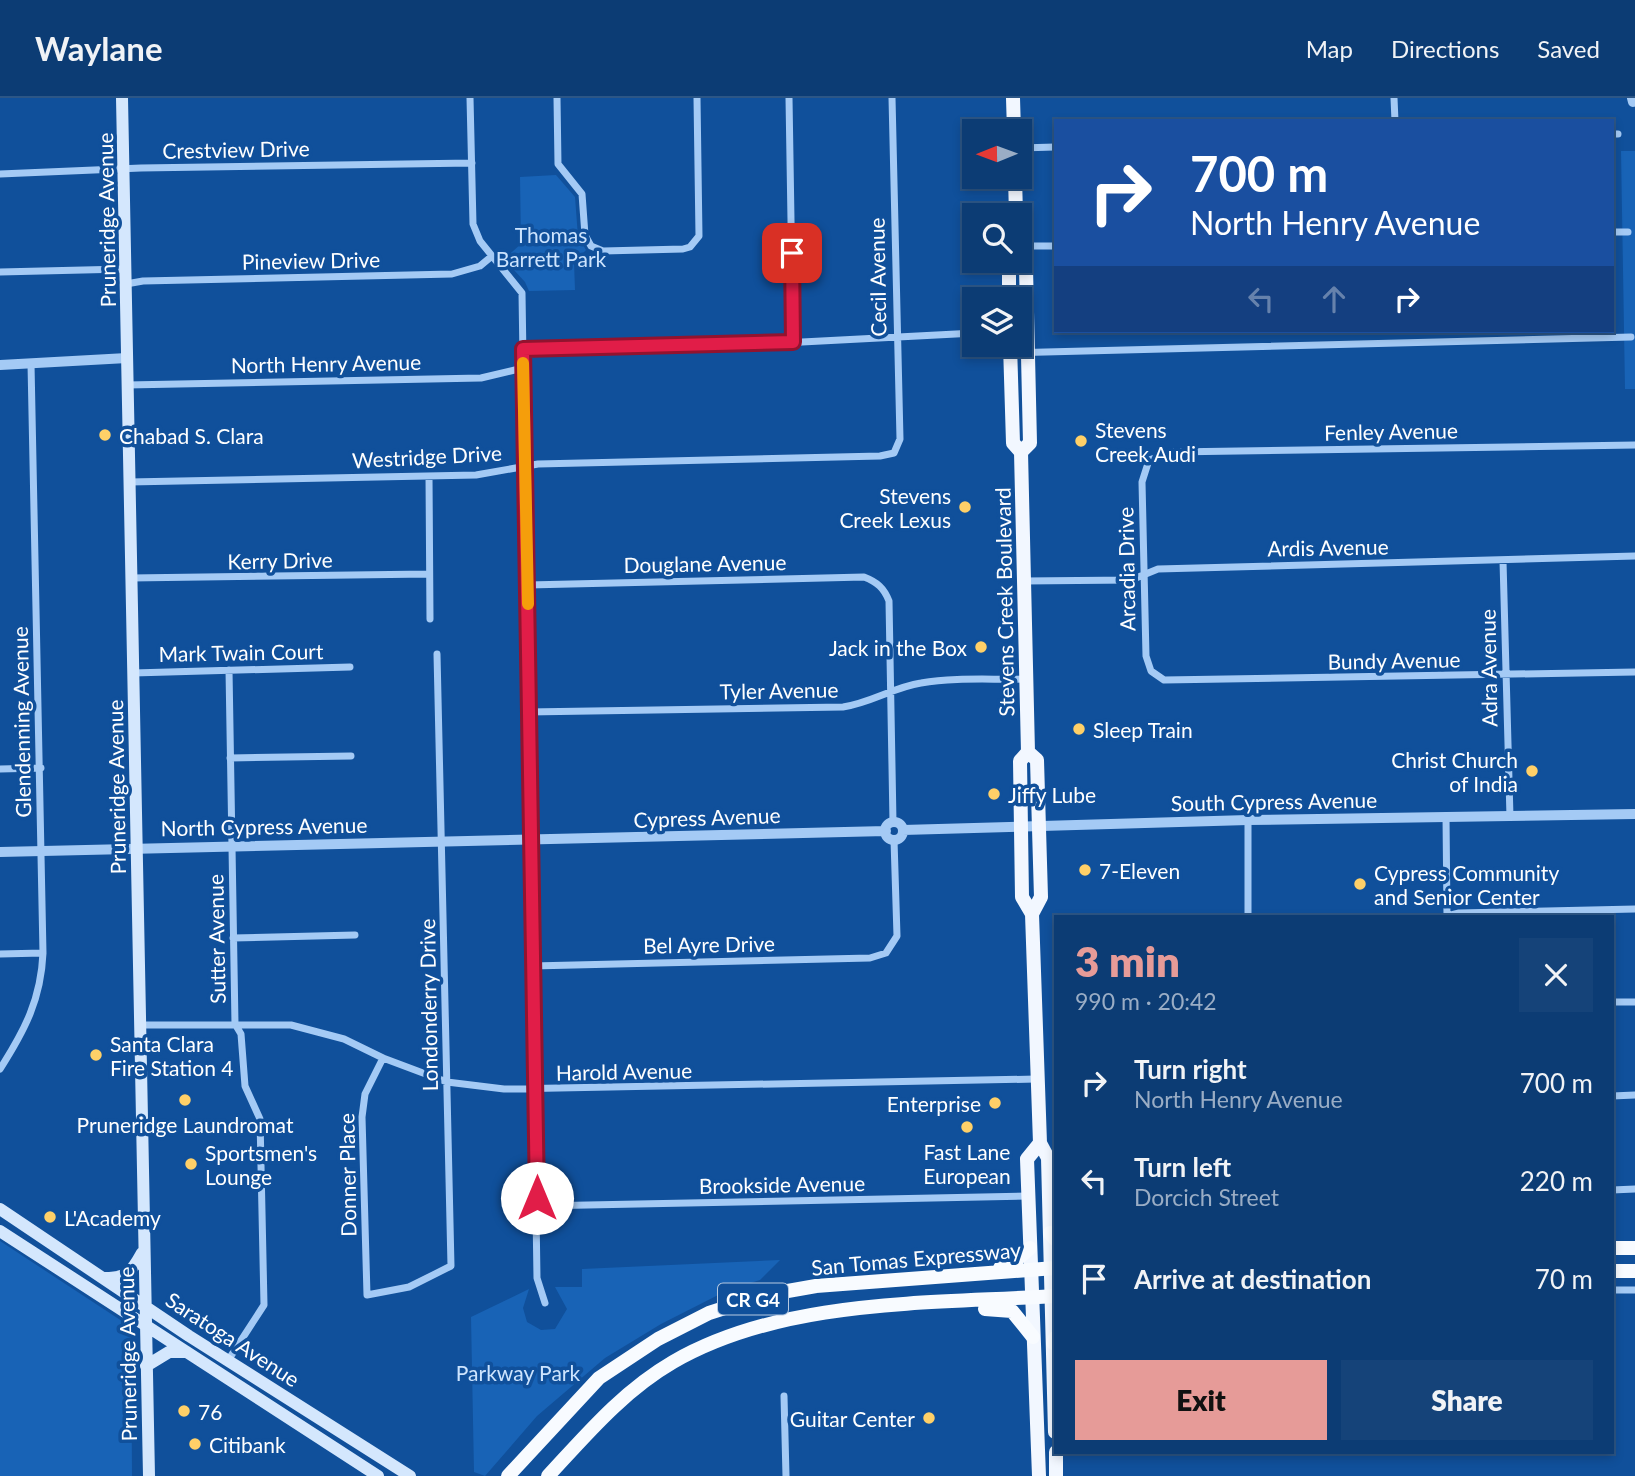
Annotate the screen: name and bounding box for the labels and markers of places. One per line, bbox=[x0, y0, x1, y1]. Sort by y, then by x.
pin bbox=[762, 223, 822, 283]
place label: Stevens Creek Audi bbox=[1095, 417, 1196, 466]
place label: Chabad S. Clara bbox=[119, 423, 264, 448]
marker: Chabad S. Clara bbox=[97, 427, 113, 443]
marker: Stevens Creek Audi bbox=[1073, 433, 1089, 449]
place label: Stevens Creek Lexus bbox=[839, 483, 951, 532]
marker: Stevens Creek Lexus bbox=[957, 499, 973, 515]
place label: Jack in the Box bbox=[829, 635, 968, 660]
marker: Jack in the Box bbox=[973, 639, 989, 655]
place label: Sleep Train bbox=[1093, 717, 1193, 742]
marker: Sleep Train bbox=[1071, 721, 1087, 737]
place label: Christ Church of India bbox=[1391, 747, 1518, 796]
marker: Christ Church of India bbox=[1524, 763, 1540, 779]
place label: Jiffy Lube bbox=[1008, 782, 1096, 807]
marker: Jiffy Lube bbox=[986, 786, 1002, 802]
place label: 7-Eleven bbox=[1099, 858, 1180, 883]
place label: Cypress Community and Senior Center bbox=[1374, 860, 1559, 909]
marker: 7-Eleven bbox=[1077, 862, 1093, 878]
marker: Cypress Community and Senior Center bbox=[1352, 876, 1368, 892]
place label: Santa Clara Fire Station 4 bbox=[110, 1031, 233, 1080]
marker: Santa Clara Fire Station 4 bbox=[88, 1047, 104, 1063]
place label: Enterprise bbox=[887, 1091, 981, 1116]
marker: Pruneridge Laundromat bbox=[177, 1092, 193, 1108]
marker: Enterprise bbox=[987, 1095, 1003, 1111]
place label: Pruneridge Laundromat bbox=[77, 1112, 294, 1137]
marker: Fast Lane European bbox=[959, 1119, 975, 1135]
place label: Fast Lane European bbox=[923, 1139, 1011, 1188]
place label: Sportsmen's Lounge bbox=[205, 1140, 317, 1189]
marker: Sportsmen's Lounge bbox=[183, 1156, 199, 1172]
place label: L'Academy bbox=[64, 1205, 161, 1230]
marker: L'Academy bbox=[42, 1209, 58, 1225]
place label: 76 bbox=[198, 1399, 222, 1424]
marker: 76 bbox=[176, 1403, 192, 1419]
place label: Guitar Center bbox=[790, 1406, 915, 1431]
marker: Guitar Center bbox=[921, 1410, 937, 1426]
place label: Citibank bbox=[209, 1432, 286, 1457]
marker: Citibank bbox=[187, 1436, 203, 1452]

